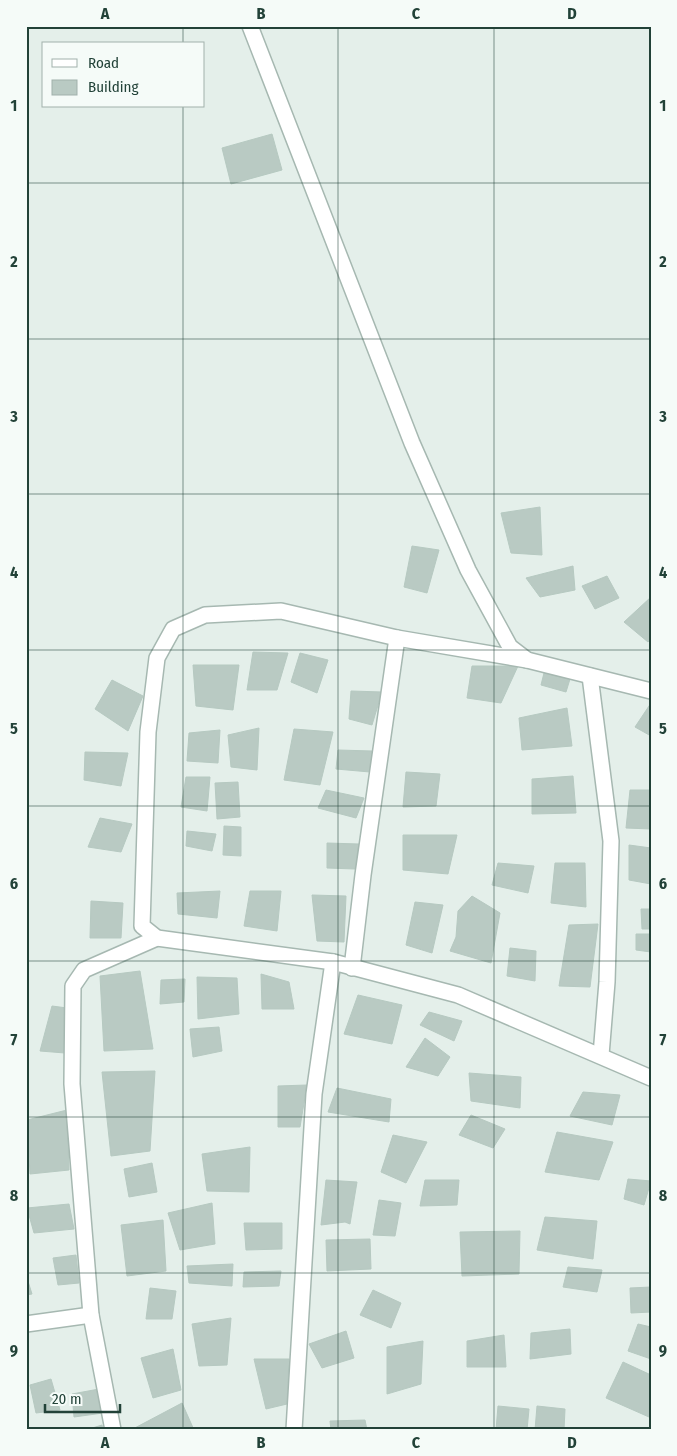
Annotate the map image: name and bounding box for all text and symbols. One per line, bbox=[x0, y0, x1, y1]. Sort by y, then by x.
text: A bbox=[100, 4, 110, 23]
text: B bbox=[257, 4, 266, 23]
text: C bbox=[412, 4, 421, 23]
text: D bbox=[567, 4, 577, 23]
legend bbox=[42, 42, 205, 108]
text: Road bbox=[88, 54, 119, 72]
text: Building bbox=[88, 78, 139, 96]
text: 1 bbox=[11, 96, 17, 115]
text: 1 bbox=[660, 96, 666, 115]
text: 2 bbox=[9, 252, 18, 271]
text: 2 bbox=[658, 252, 667, 271]
text: 3 bbox=[9, 407, 18, 426]
text: 3 bbox=[658, 407, 667, 426]
text: 4 bbox=[10, 563, 18, 582]
text: 4 bbox=[659, 563, 667, 582]
text: 5 bbox=[10, 719, 18, 738]
text: 5 bbox=[659, 719, 667, 738]
text: 6 bbox=[10, 874, 18, 893]
text: 6 bbox=[659, 874, 667, 893]
text: 7 bbox=[11, 1030, 18, 1049]
text: 7 bbox=[660, 1030, 667, 1049]
text: 8 bbox=[10, 1186, 19, 1205]
text: 8 bbox=[659, 1186, 668, 1205]
text: 9 bbox=[10, 1341, 18, 1360]
text: 9 bbox=[659, 1341, 667, 1360]
scale bar bbox=[45, 1381, 120, 1413]
text: 20 m bbox=[52, 1390, 82, 1408]
text: A bbox=[100, 1433, 110, 1452]
text: B bbox=[257, 1433, 266, 1452]
text: C bbox=[412, 1433, 421, 1452]
text: D bbox=[567, 1433, 577, 1452]

